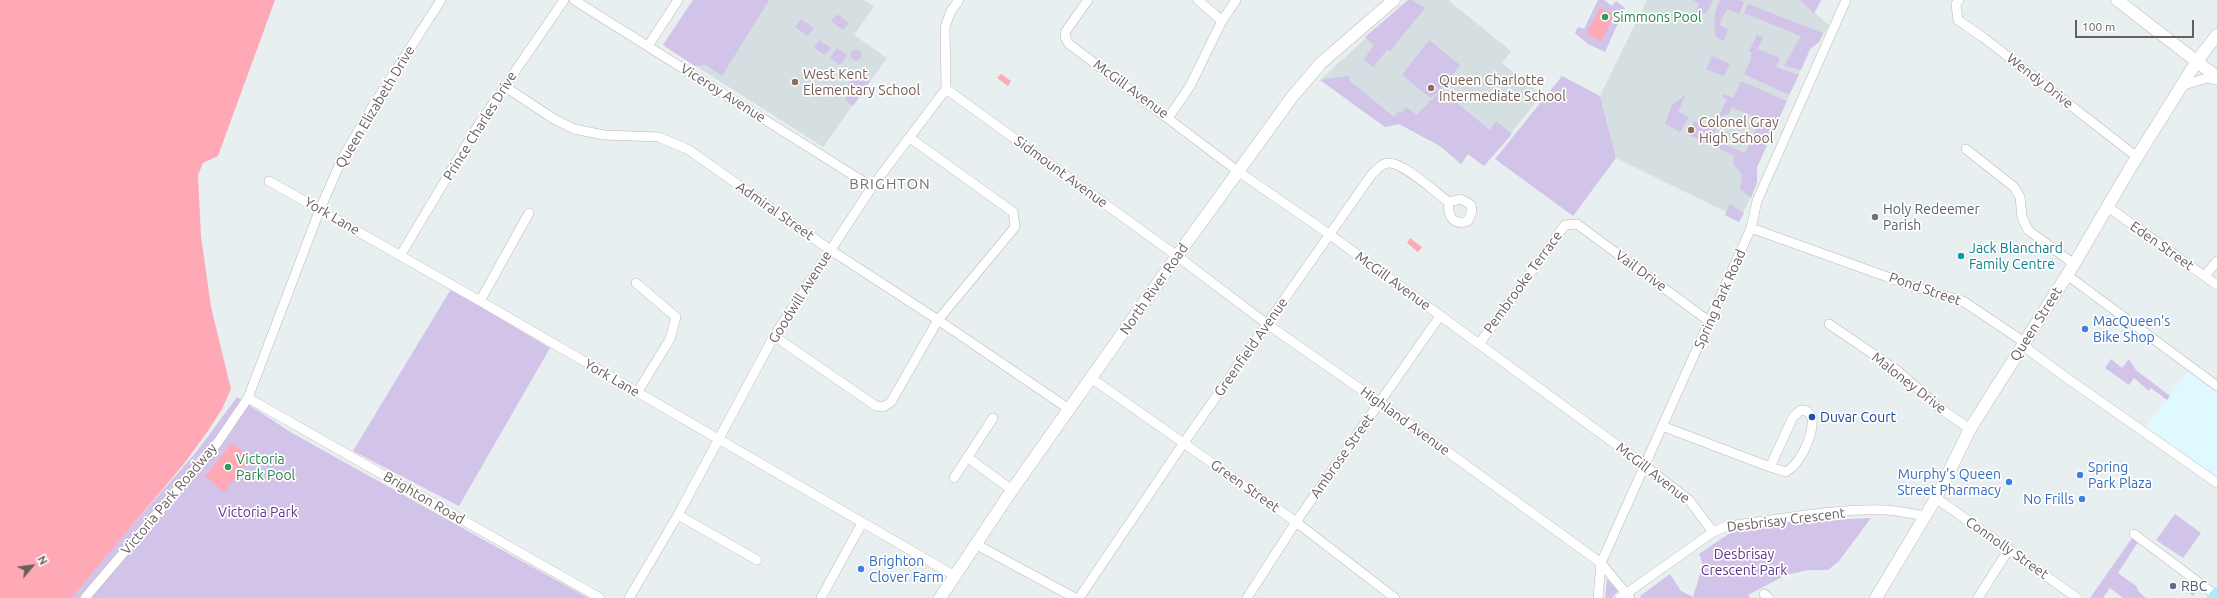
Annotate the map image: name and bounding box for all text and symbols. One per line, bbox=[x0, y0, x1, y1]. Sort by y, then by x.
place label: Simmons Pool bbox=[1613, 9, 1702, 25]
marker: Simmons Pool bbox=[1600, 12, 1610, 22]
scale bar bbox=[2077, 12, 2196, 38]
text: 100 m bbox=[2082, 20, 2115, 33]
street label: Queen Elizabeth Drive bbox=[332, 43, 418, 171]
street label: Wendy Drive bbox=[2003, 50, 2077, 112]
street label: McGill Avenue bbox=[1090, 56, 1172, 122]
street label: Viceroy Avenue bbox=[677, 60, 769, 126]
place label: West Kent Elementary School bbox=[803, 66, 920, 98]
street label: Prince Charles Drive bbox=[440, 68, 520, 184]
place label: Queen Charlotte Intermediate School bbox=[1439, 72, 1566, 104]
marker: West Kent Elementary School bbox=[790, 77, 800, 87]
marker: Queen Charlotte Intermediate School bbox=[1426, 83, 1436, 93]
place label: Colonel Gray High School bbox=[1699, 114, 1779, 146]
marker: Colonel Gray High School bbox=[1686, 125, 1696, 135]
street label: Sidmount Avenue bbox=[1011, 133, 1111, 211]
district label: BRIGHTON bbox=[849, 175, 931, 193]
street label: Admiral Street bbox=[733, 178, 817, 244]
street label: York Lane bbox=[301, 193, 363, 239]
place label: Holy Redeemer Parish bbox=[1883, 201, 1980, 234]
marker: Holy Redeemer Parish bbox=[1870, 212, 1880, 222]
street label: Eden Street bbox=[2127, 218, 2197, 274]
street label: Pembrooke Terrace bbox=[1480, 228, 1566, 336]
street label: North River Road bbox=[1116, 240, 1192, 338]
place label: Jack Blanchard Family Centre bbox=[1969, 240, 2063, 272]
street label: Vail Drive bbox=[1612, 247, 1670, 295]
street label: Spring Park Road bbox=[1691, 247, 1749, 351]
street label: Goodwill Avenue bbox=[765, 248, 835, 346]
street label: McGill Avenue bbox=[1352, 248, 1434, 314]
marker: Jack Blanchard Family Centre bbox=[1956, 251, 1966, 261]
street label: Pond Street bbox=[1887, 269, 1963, 309]
street label: Queen Street bbox=[2006, 284, 2066, 364]
street label: Greenfield Avenue bbox=[1211, 294, 1291, 400]
place label: MacQueen's Bike Shop bbox=[2093, 313, 2170, 346]
marker: MacQueen's Bike Shop bbox=[2080, 324, 2090, 334]
street label: Maloney Drive bbox=[1868, 349, 1950, 417]
street label: York Lane bbox=[581, 355, 643, 401]
street label: Highland Avenue bbox=[1357, 383, 1453, 459]
place label: Duvar Court bbox=[1820, 409, 1896, 425]
street label: Ambrose Street bbox=[1307, 411, 1377, 501]
marker: Duvar Court bbox=[1807, 412, 1817, 422]
street label: McGill Avenue bbox=[1613, 439, 1693, 507]
street label: Victoria Park Roadway bbox=[118, 440, 220, 558]
place label: Victoria Park Pool bbox=[236, 451, 295, 484]
street label: Green Street bbox=[1207, 456, 1283, 516]
place label: Spring Park Plaza bbox=[2088, 459, 2152, 492]
marker: Victoria Park Pool bbox=[223, 462, 233, 472]
place label: Murphy's Queen Street Pharmacy bbox=[1897, 466, 2001, 498]
street label: Brighton Road bbox=[380, 468, 468, 528]
marker: Spring Park Plaza bbox=[2075, 470, 2085, 480]
marker: Murphy's Queen Street Pharmacy bbox=[2004, 477, 2014, 487]
place label: No Frills bbox=[2023, 491, 2074, 507]
marker: No Frills bbox=[2077, 494, 2087, 504]
park label: Victoria Park bbox=[218, 504, 298, 520]
street label: Desbrisay Crescent bbox=[1726, 504, 1846, 536]
street label: Connolly Street bbox=[1962, 513, 2052, 583]
north arrow bbox=[12, 546, 52, 586]
park label: Desbrisay Crescent Park bbox=[1701, 546, 1787, 578]
place label: Brighton Clover Farm bbox=[869, 553, 944, 586]
text: N bbox=[35, 554, 50, 567]
marker: Brighton Clover Farm bbox=[856, 564, 866, 574]
place label: RBC bbox=[2181, 578, 2207, 594]
marker: RBC bbox=[2168, 581, 2178, 591]

